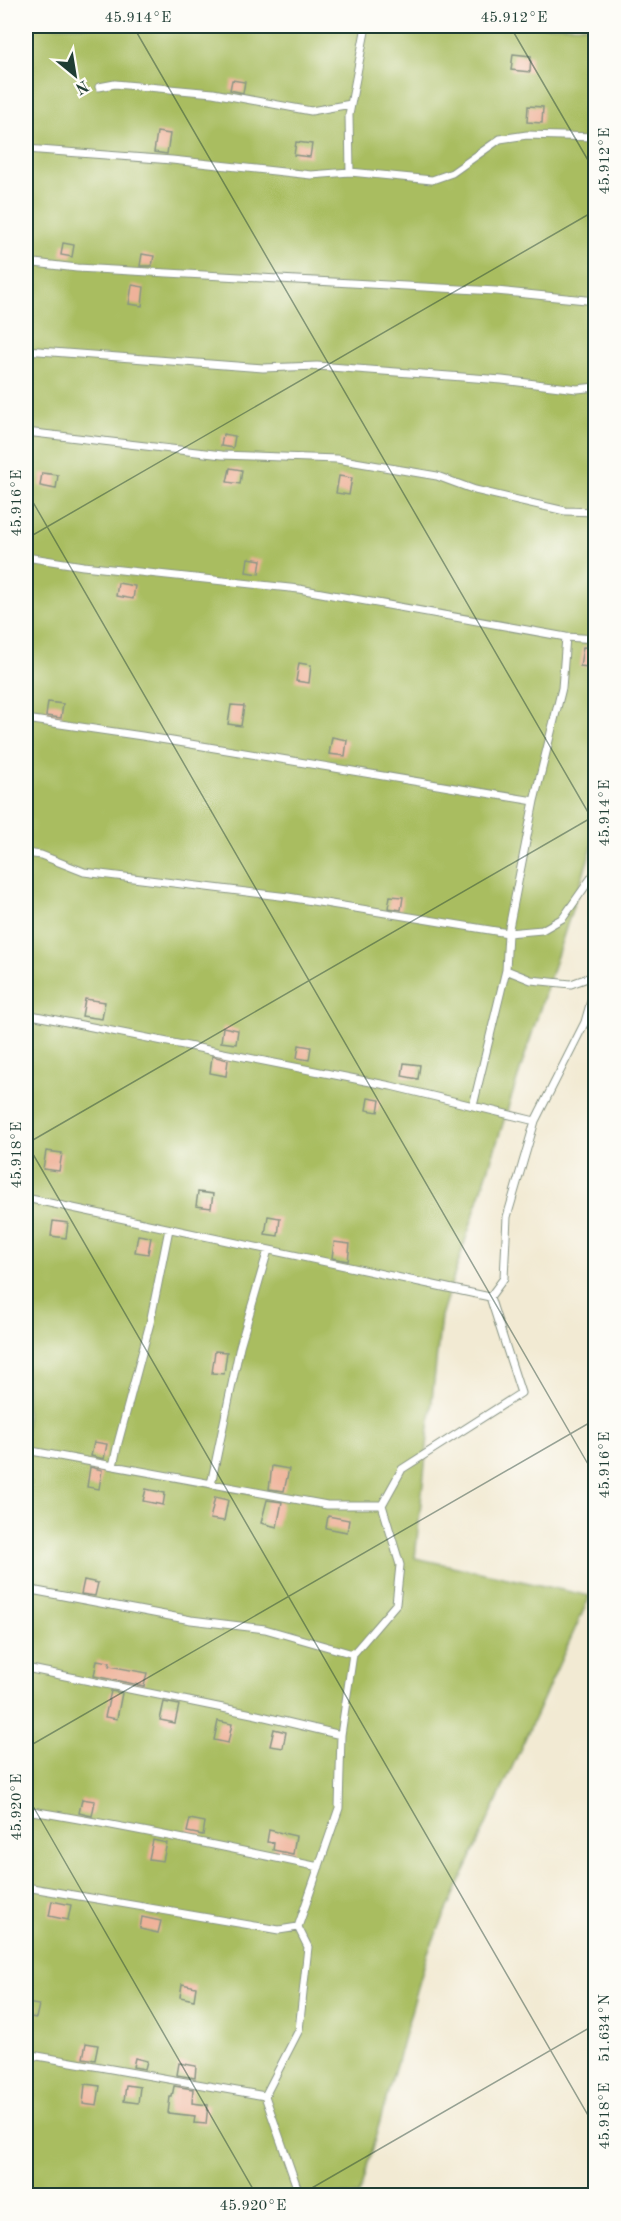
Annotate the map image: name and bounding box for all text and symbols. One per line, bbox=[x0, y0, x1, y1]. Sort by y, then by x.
text: 45.914°E bbox=[105, 11, 171, 26]
text: 45.912°E bbox=[481, 11, 547, 26]
north arrow bbox=[45, 45, 105, 105]
text: N bbox=[72, 76, 91, 97]
text: 45.912°E bbox=[598, 128, 613, 194]
text: 45.916°E bbox=[10, 470, 25, 536]
text: 45.914°E bbox=[598, 780, 613, 846]
text: 45.918°E bbox=[10, 1122, 25, 1188]
text: 45.916°E bbox=[598, 1432, 613, 1498]
text: 45.920°E bbox=[10, 1774, 25, 1840]
text: 51.634°N bbox=[598, 1994, 613, 2062]
text: 45.918°E bbox=[598, 2083, 613, 2149]
text: 45.920°E bbox=[220, 2199, 286, 2214]

